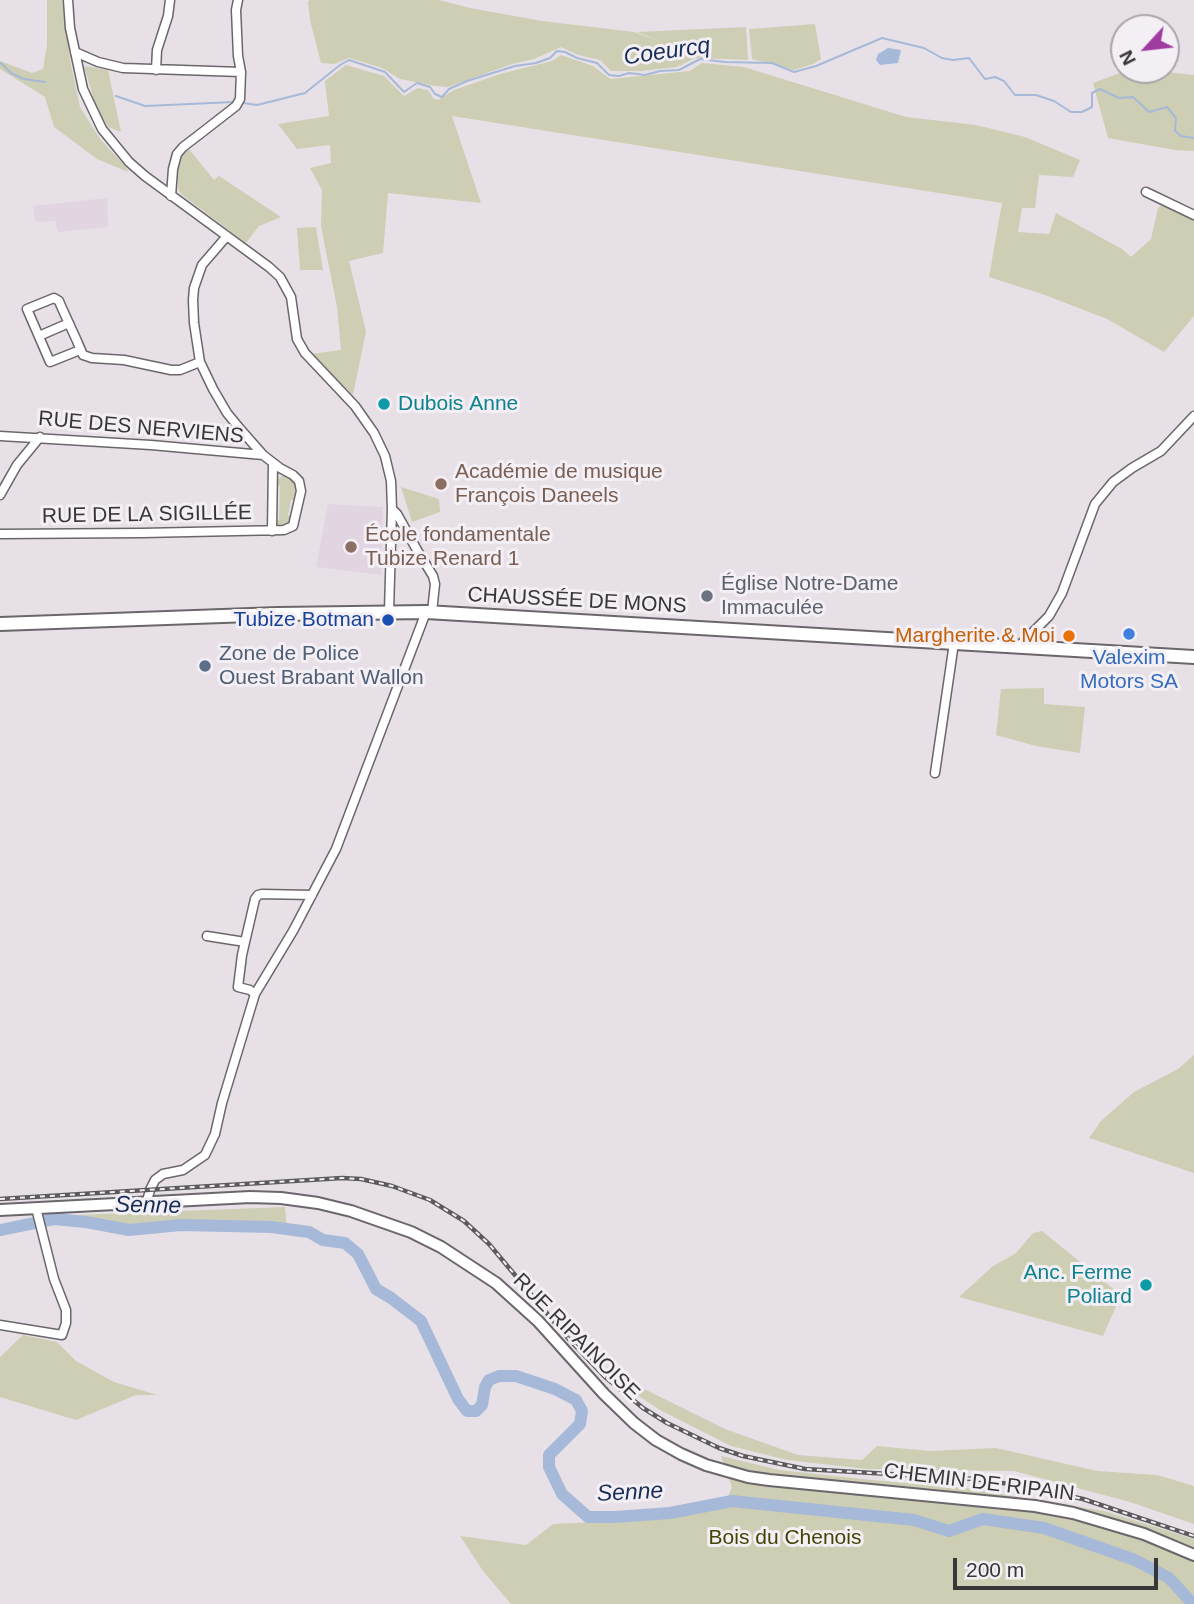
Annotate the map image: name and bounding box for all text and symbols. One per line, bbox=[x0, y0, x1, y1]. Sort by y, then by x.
north arrow bbox=[1110, 14, 1180, 84]
water label: Coeurcq bbox=[622, 32, 712, 72]
text: N bbox=[1115, 47, 1140, 69]
place label: Dubois Anne bbox=[398, 391, 518, 417]
marker: Dubois Anne bbox=[376, 396, 392, 412]
street label: RUE DES NERVIENS bbox=[37, 406, 245, 450]
place label: Académie de musique François Daneels bbox=[455, 459, 663, 509]
marker: Académie de musique François Daneels bbox=[433, 476, 449, 492]
street label: RUE DE LA SIGILLÉE bbox=[42, 501, 252, 529]
place label: École fondamentale Tubize Renard 1 bbox=[365, 522, 551, 572]
marker: École fondamentale Tubize Renard 1 bbox=[343, 539, 359, 555]
place label: Église Notre-Dame Immaculée bbox=[721, 571, 898, 621]
street label: CHAUSSÉE DE MONS bbox=[467, 583, 687, 619]
marker: Église Notre-Dame Immaculée bbox=[699, 588, 715, 604]
place label: Tubize Botman bbox=[234, 607, 374, 633]
marker: Tubize Botman bbox=[380, 612, 396, 628]
place label: Margherite & Moi bbox=[895, 623, 1055, 649]
marker: Valexim Motors SA bbox=[1121, 626, 1137, 642]
marker: Margherite & Moi bbox=[1061, 628, 1077, 644]
place label: Zone de Police Ouest Brabant Wallon bbox=[219, 641, 424, 691]
place label: Valexim Motors SA bbox=[1080, 645, 1178, 695]
marker: Zone de Police Ouest Brabant Wallon bbox=[197, 658, 213, 674]
water label: Senne bbox=[115, 1192, 181, 1220]
place label: Anc. Ferme Poliard bbox=[1023, 1260, 1132, 1310]
street label: RUE RIPAINOISE bbox=[507, 1268, 645, 1406]
marker: Anc. Ferme Poliard bbox=[1138, 1277, 1154, 1293]
street label: CHEMIN DE RIPAIN bbox=[882, 1459, 1076, 1507]
water label: Senne bbox=[596, 1477, 664, 1509]
park label: Bois du Chenois bbox=[709, 1525, 861, 1551]
scale bar bbox=[956, 1544, 1161, 1588]
text: 200 m bbox=[966, 1558, 1024, 1581]

